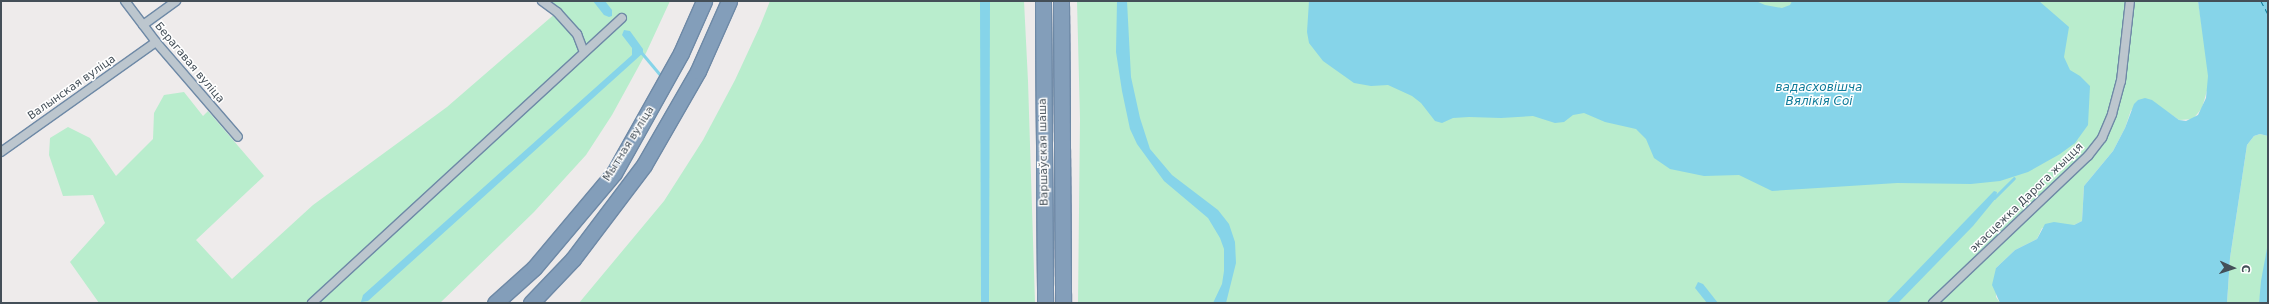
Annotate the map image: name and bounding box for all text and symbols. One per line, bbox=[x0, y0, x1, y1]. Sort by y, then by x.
street label: Берагавая вуліца bbox=[151, 20, 227, 106]
street label: Валынская вуліца bbox=[26, 53, 118, 123]
water label: вадасховішча Вялікія Соі bbox=[1776, 81, 1862, 109]
street label: Варшаўская шаша bbox=[1036, 98, 1052, 206]
street label: Мытная вуліца bbox=[601, 104, 657, 184]
street label: экасцежка Дарога жыцця bbox=[1968, 141, 2086, 255]
north arrow bbox=[2213, 248, 2253, 288]
text: С bbox=[2239, 264, 2252, 273]

